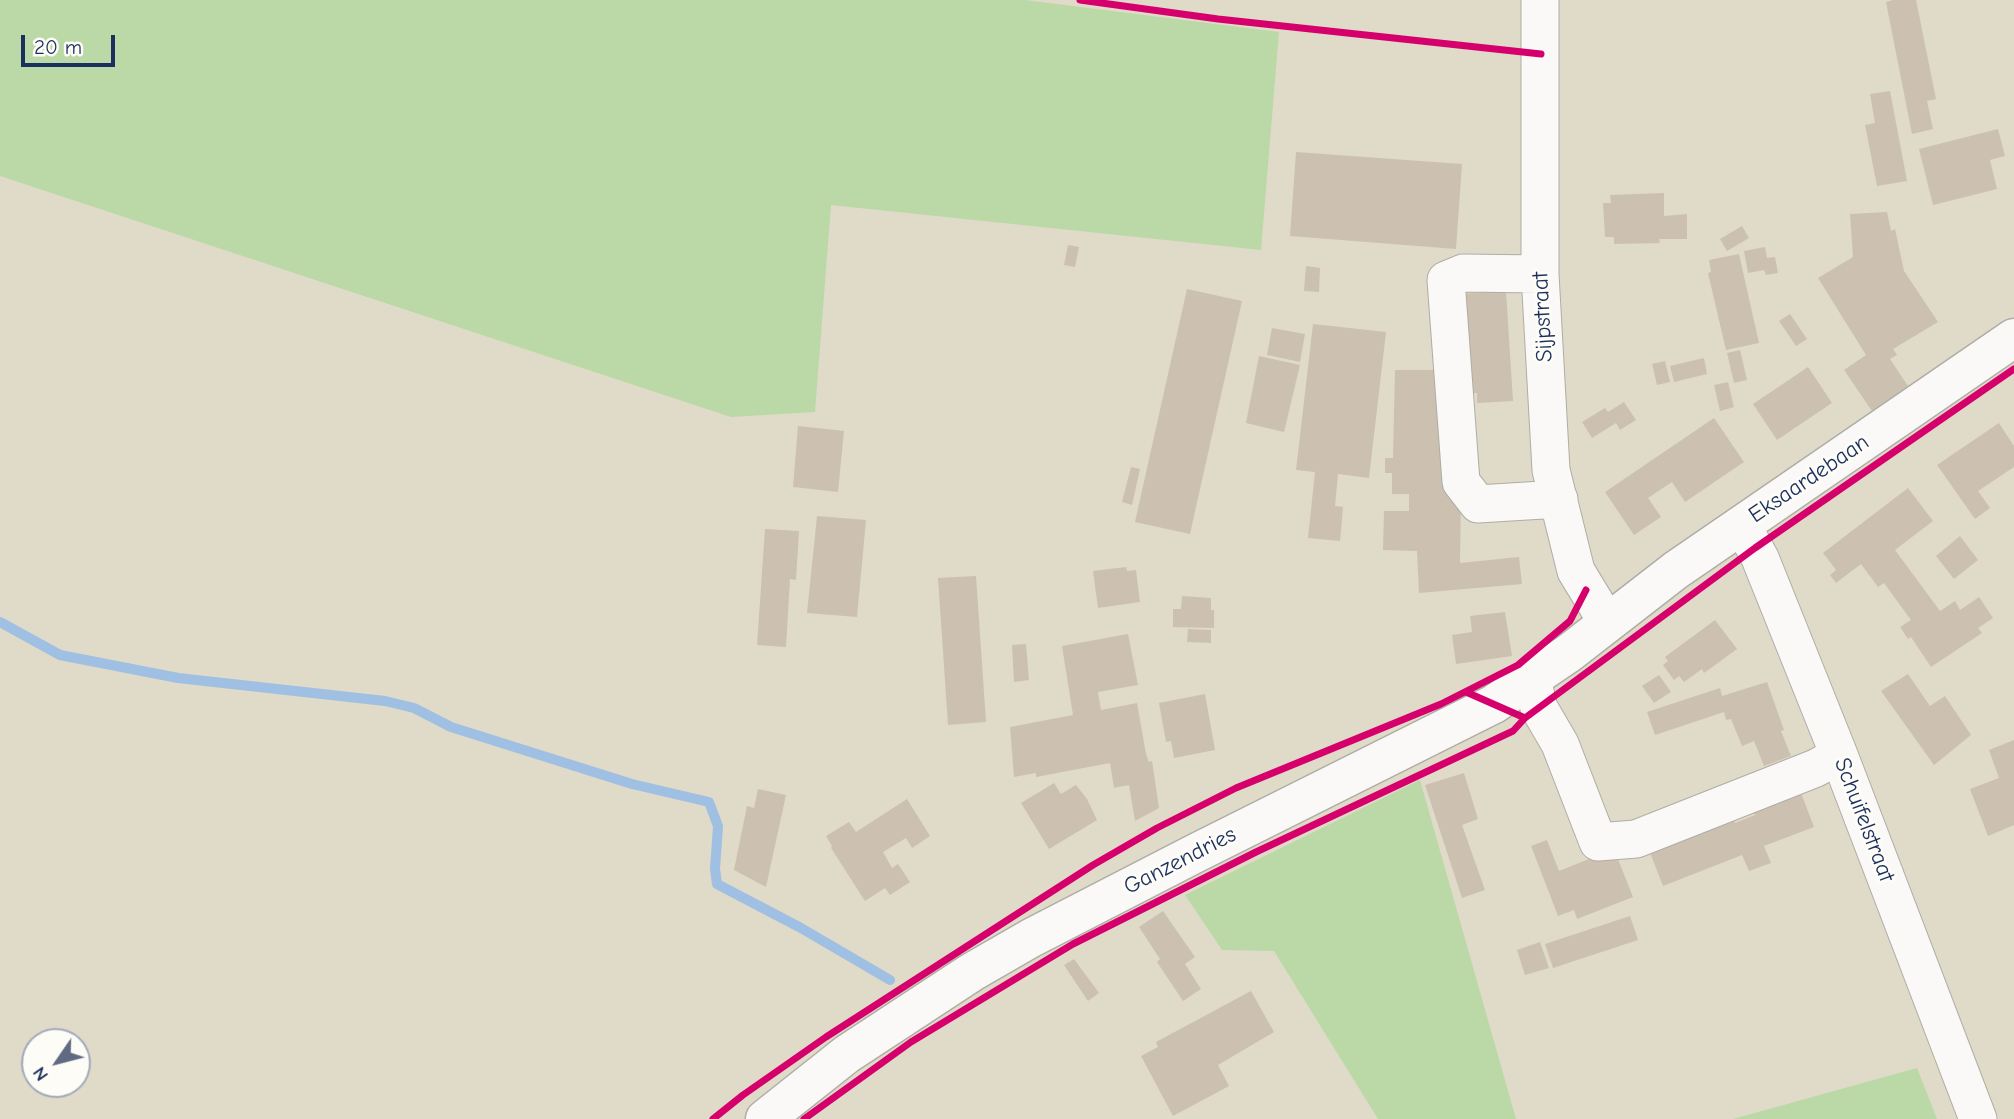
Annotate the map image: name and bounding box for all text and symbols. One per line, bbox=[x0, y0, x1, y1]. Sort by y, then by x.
scale bar bbox=[24, 21, 119, 65]
text: 20 m bbox=[34, 35, 82, 59]
street label: Sijpstraat bbox=[1527, 271, 1559, 363]
street label: Eksaardebaan bbox=[1744, 429, 1874, 529]
street label: Schuifelstraat bbox=[1828, 754, 1900, 886]
street label: Ganzendries bbox=[1119, 821, 1241, 901]
north arrow bbox=[21, 1028, 91, 1098]
text: N bbox=[28, 1063, 53, 1085]

